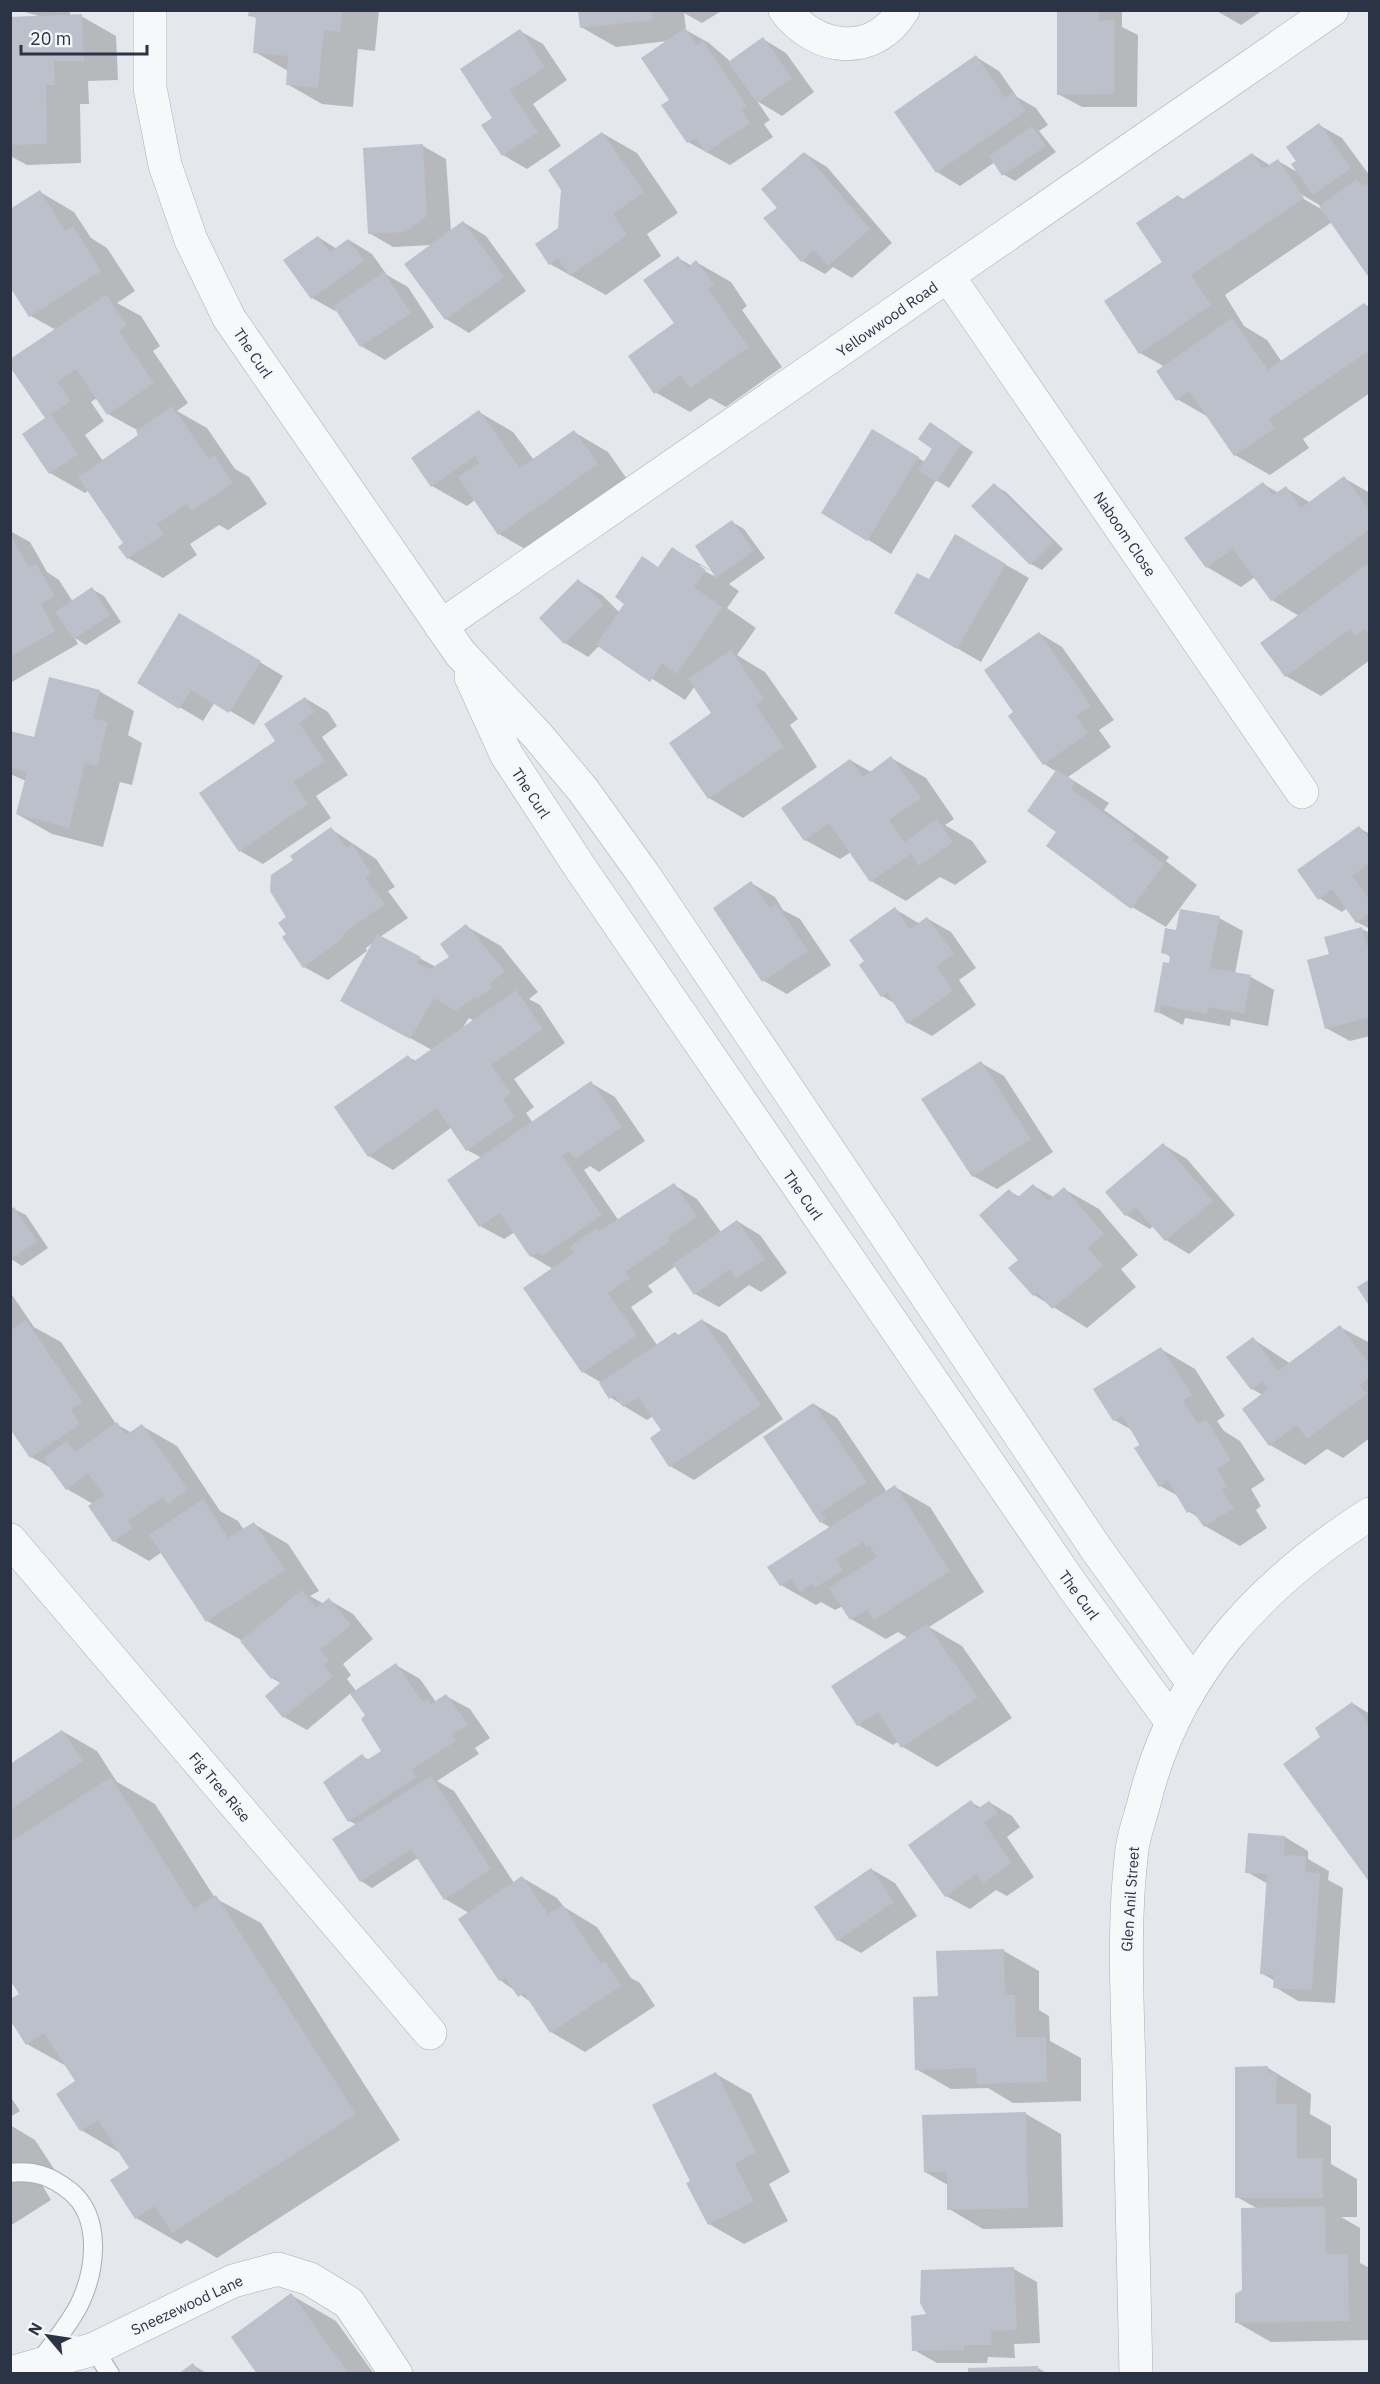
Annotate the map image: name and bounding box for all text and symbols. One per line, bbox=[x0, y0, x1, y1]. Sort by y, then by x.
scale bar bbox=[21, 18, 147, 56]
text: 20 m bbox=[30, 27, 72, 50]
street label: Yellowwood Road bbox=[833, 277, 941, 361]
street label: The Curl bbox=[229, 324, 277, 382]
street label: Naboom Close bbox=[1090, 488, 1160, 580]
street label: The Curl bbox=[508, 764, 554, 822]
street label: The Curl bbox=[779, 1166, 827, 1224]
street label: The Curl bbox=[1055, 1567, 1103, 1623]
street label: Fig Tree Rise bbox=[185, 1748, 255, 1826]
street label: Glen Anil Street bbox=[1117, 1846, 1143, 1952]
street label: Sneezewood Lane bbox=[128, 2271, 246, 2339]
north arrow bbox=[18, 2306, 78, 2366]
text: N bbox=[23, 2319, 46, 2339]

